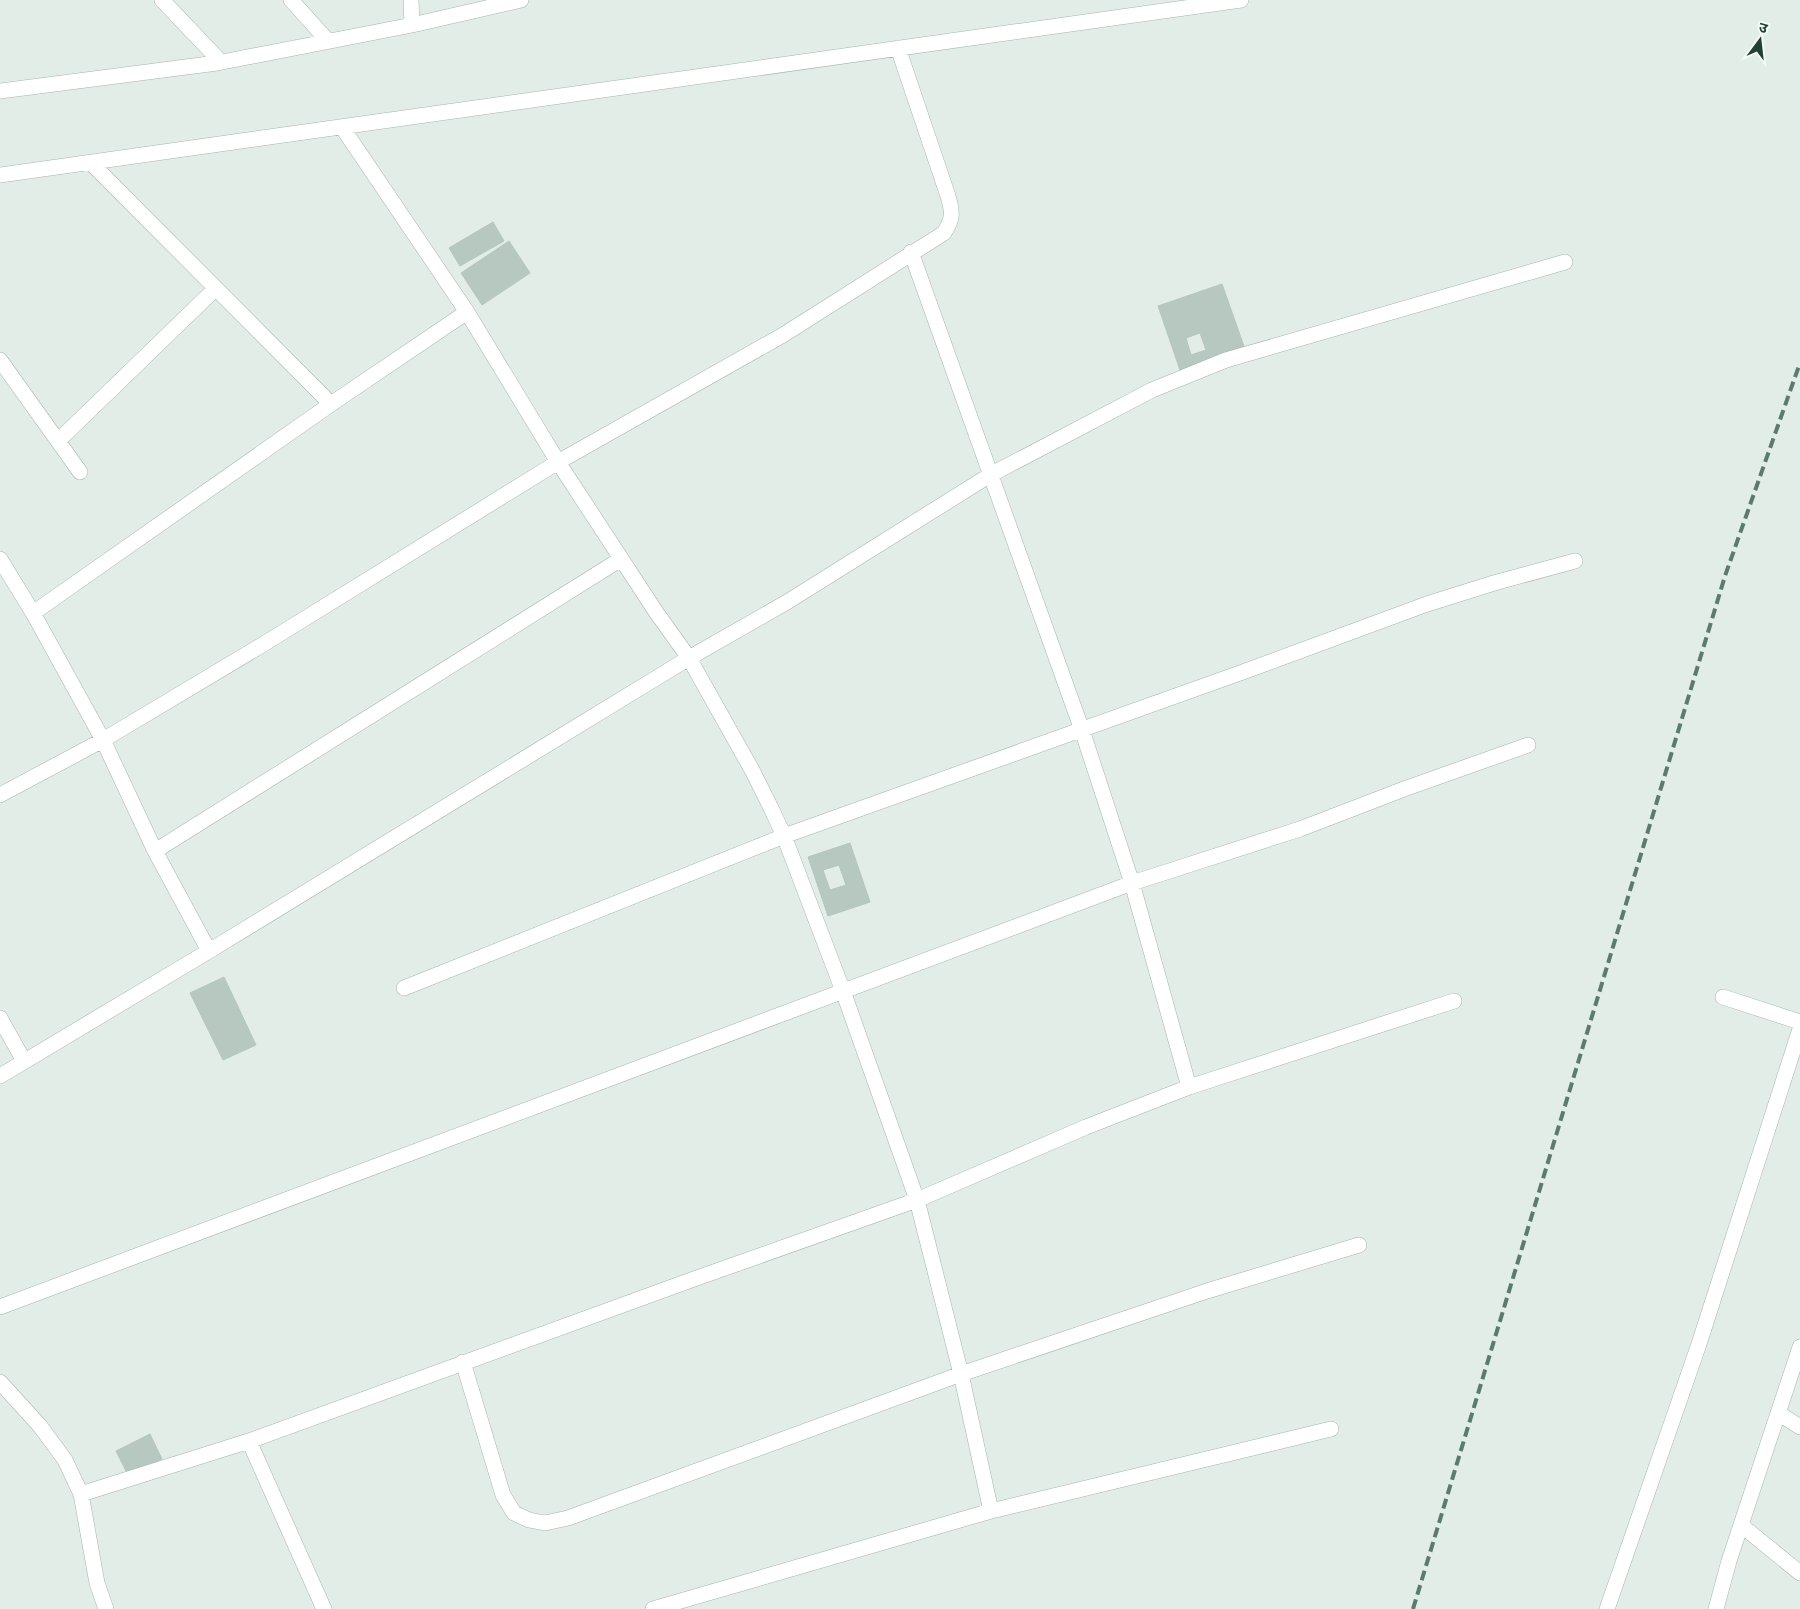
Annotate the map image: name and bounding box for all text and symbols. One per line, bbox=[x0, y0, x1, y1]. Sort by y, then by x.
north arrow bbox=[1735, 15, 1785, 65]
text: उ bbox=[1757, 17, 1771, 37]

